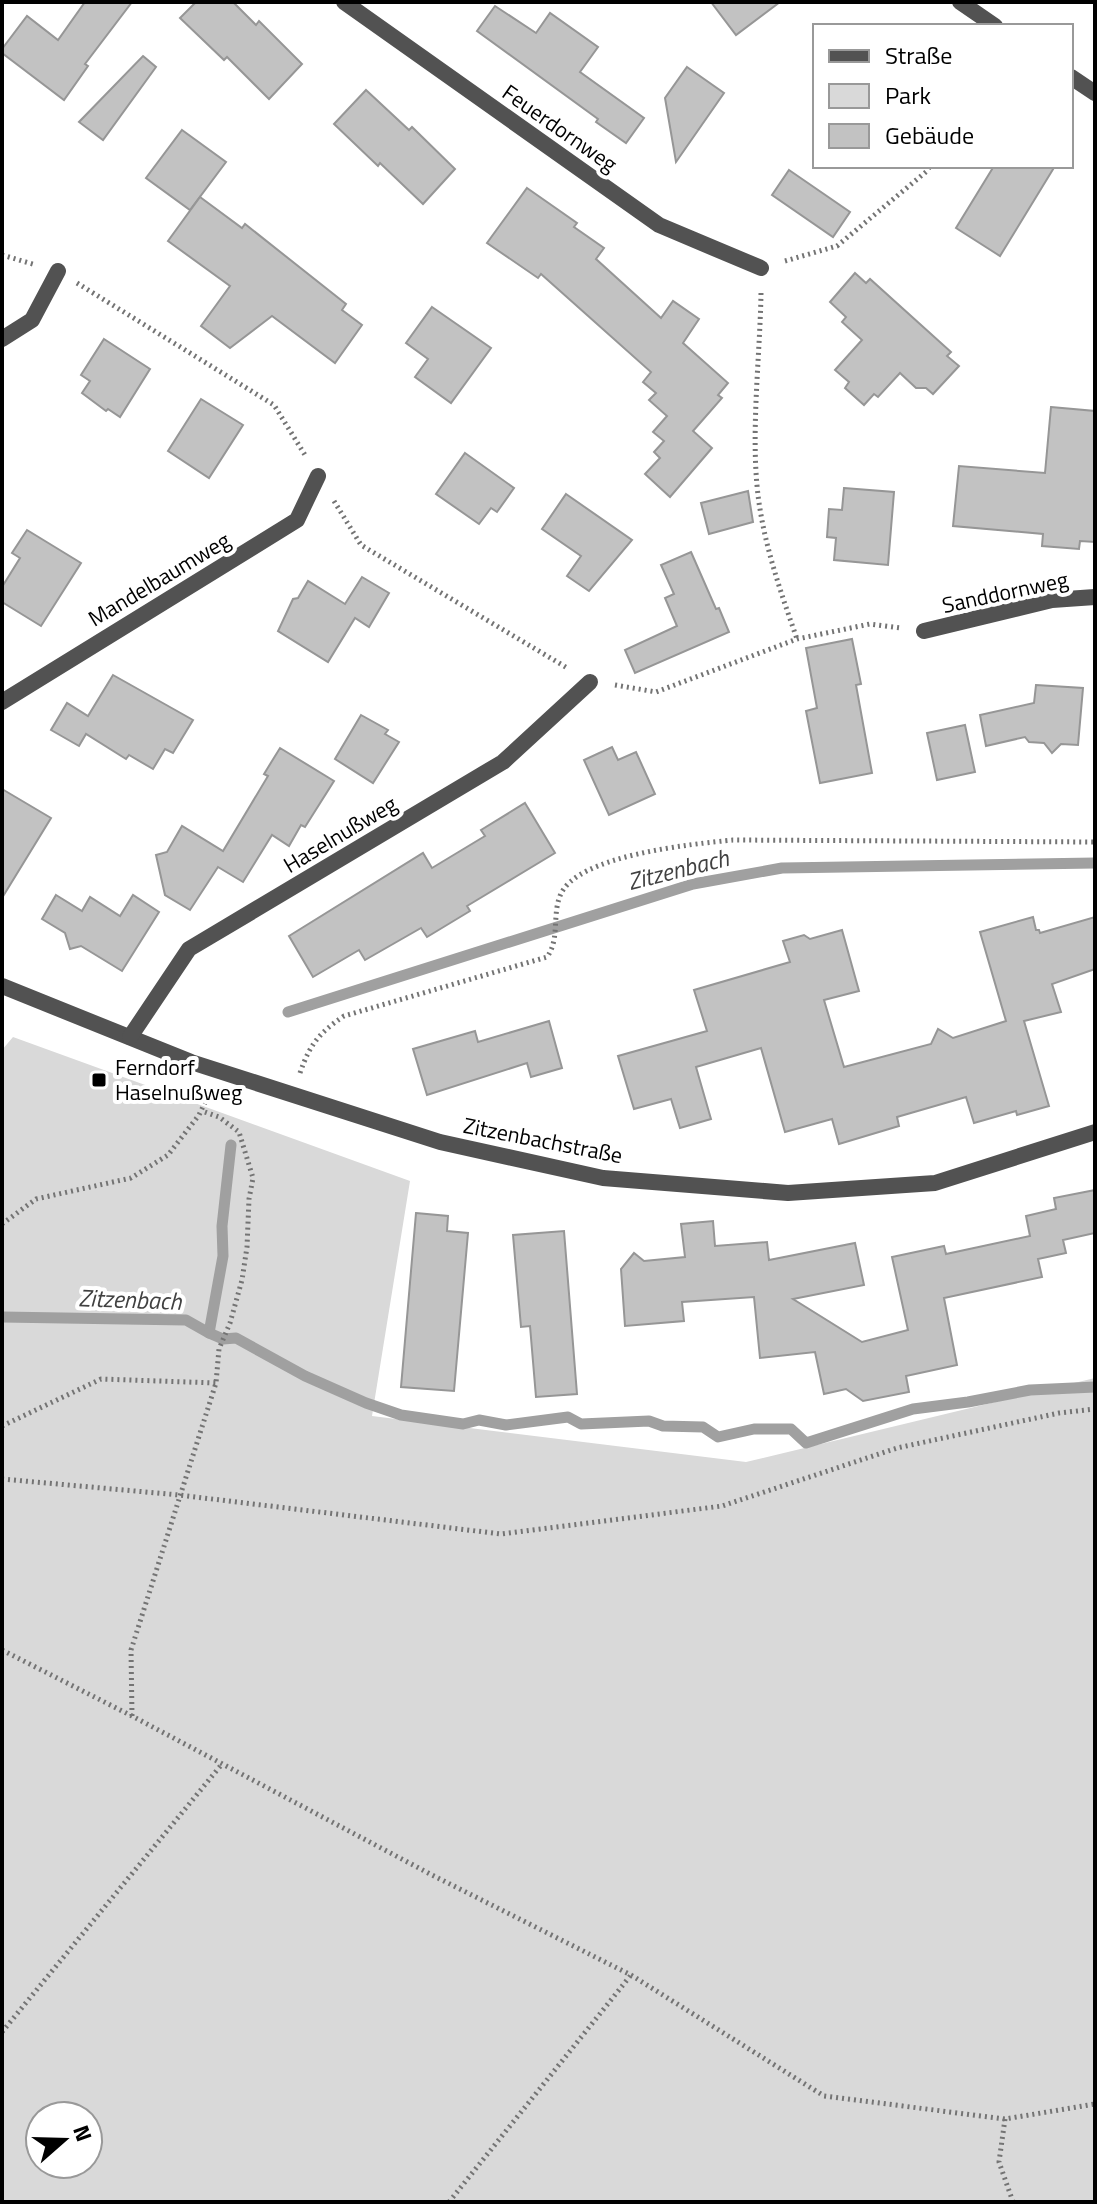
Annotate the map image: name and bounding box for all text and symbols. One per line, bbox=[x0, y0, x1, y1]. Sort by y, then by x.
legend bbox=[813, 24, 1073, 168]
text: Straße bbox=[885, 37, 952, 73]
street label: Feuerdornweg bbox=[495, 76, 625, 180]
text: Park bbox=[885, 77, 931, 113]
text: Gebäude bbox=[885, 117, 974, 153]
street label: Mandelbaumweg bbox=[81, 523, 237, 635]
street label: Sanddornweg bbox=[939, 562, 1071, 622]
street label: Haselnußweg bbox=[277, 787, 403, 881]
water label: Zitzenbach bbox=[624, 839, 733, 899]
place label: Ferndorf Haselnußweg bbox=[115, 1050, 242, 1109]
marker: Ferndorf Haselnußweg bbox=[90, 1071, 108, 1089]
street label: Zitzenbachstraße bbox=[460, 1108, 626, 1172]
water label: Zitzenbach bbox=[78, 1279, 183, 1319]
north arrow bbox=[24, 2100, 104, 2180]
text: N bbox=[64, 2120, 101, 2146]

